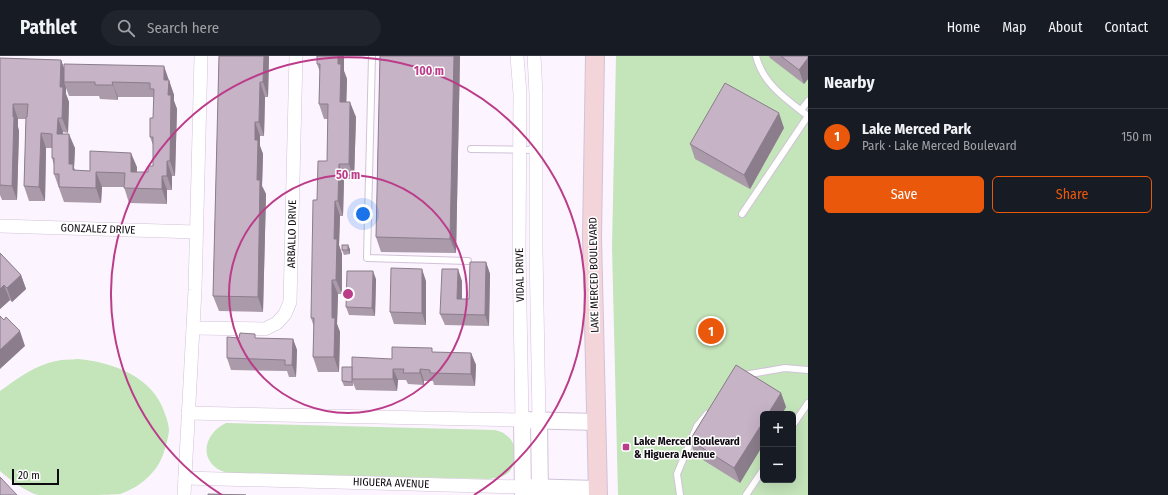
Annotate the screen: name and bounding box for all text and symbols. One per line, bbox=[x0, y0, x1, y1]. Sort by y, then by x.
search box bbox=[101, 10, 381, 46]
text: Pathlet bbox=[20, 16, 77, 39]
icon: search bbox=[115, 17, 137, 39]
text: Search here bbox=[147, 19, 219, 37]
text: Home bbox=[947, 19, 980, 36]
text: Map bbox=[1002, 19, 1026, 36]
text: About bbox=[1048, 19, 1083, 36]
text: Contact bbox=[1105, 19, 1148, 36]
text: 100 m bbox=[414, 64, 444, 78]
text: Nearby bbox=[824, 72, 875, 93]
text: Lake Merced Park bbox=[862, 120, 971, 138]
text: 1 bbox=[834, 129, 840, 144]
text: 150 m bbox=[1121, 129, 1152, 144]
text: Park · Lake Merced Boulevard bbox=[862, 138, 1017, 153]
text: 50 m bbox=[336, 168, 360, 182]
button: Save bbox=[824, 176, 984, 213]
button: Share bbox=[992, 176, 1152, 213]
street label: ARBALLO DRIVE bbox=[285, 200, 299, 268]
your location bbox=[353, 204, 373, 224]
street label: LAKE MERCED BOULEVARD bbox=[586, 217, 602, 333]
street label: GONZALEZ DRIVE bbox=[60, 221, 136, 237]
street label: VIDAL DRIVE bbox=[513, 248, 527, 302]
centre of rings bbox=[341, 287, 355, 301]
pin: 1 bbox=[698, 316, 724, 346]
map controls bbox=[760, 411, 796, 483]
button: + bbox=[760, 411, 796, 447]
place label: Lake Merced Boulevard & Higuera Avenue bbox=[634, 435, 740, 461]
marker: Lake Merced Boulevard & Higuera Avenue bbox=[621, 442, 631, 452]
button: − bbox=[760, 447, 796, 483]
scale bar bbox=[12, 467, 59, 486]
text: 20 m bbox=[18, 469, 40, 482]
street label: HIGUERA AVENUE bbox=[353, 475, 429, 491]

